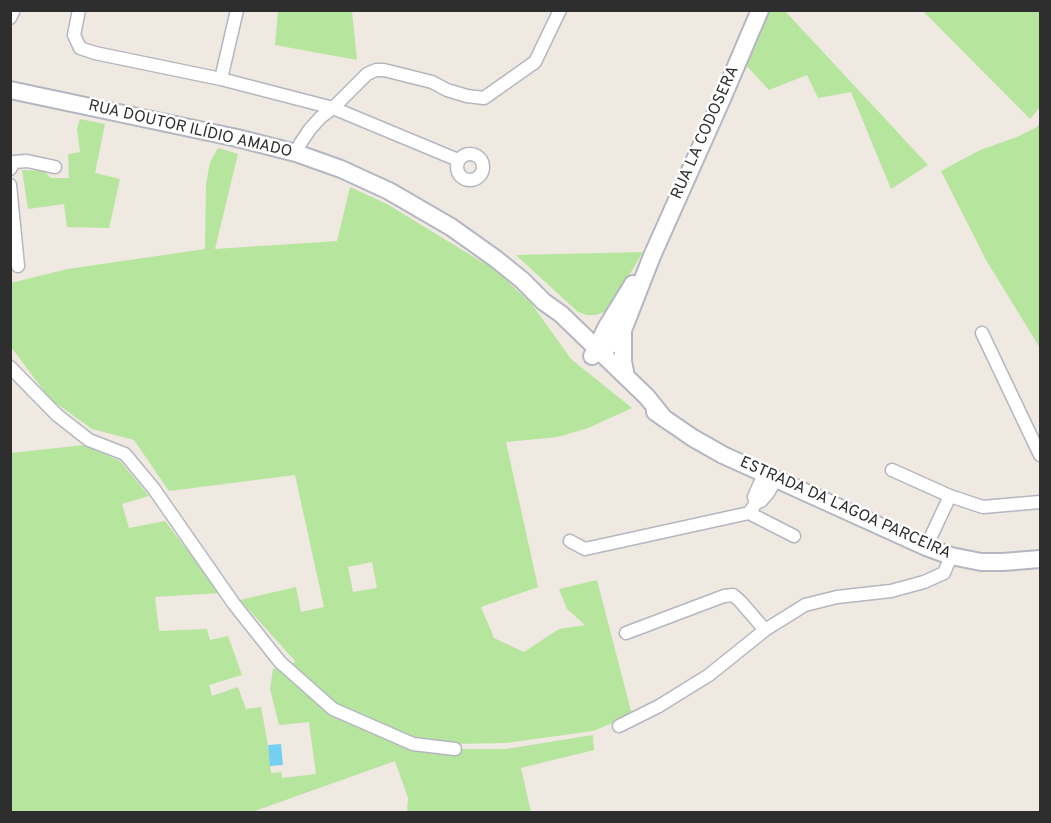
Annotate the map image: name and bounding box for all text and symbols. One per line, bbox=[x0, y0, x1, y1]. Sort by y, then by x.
street label: RUA LA CODOSERA bbox=[668, 63, 744, 203]
street label: RUA DOUTOR ILÍDIO AMADO bbox=[86, 97, 294, 163]
street label: ESTRADA DA LAGOA PARCEIRA bbox=[736, 454, 954, 564]

